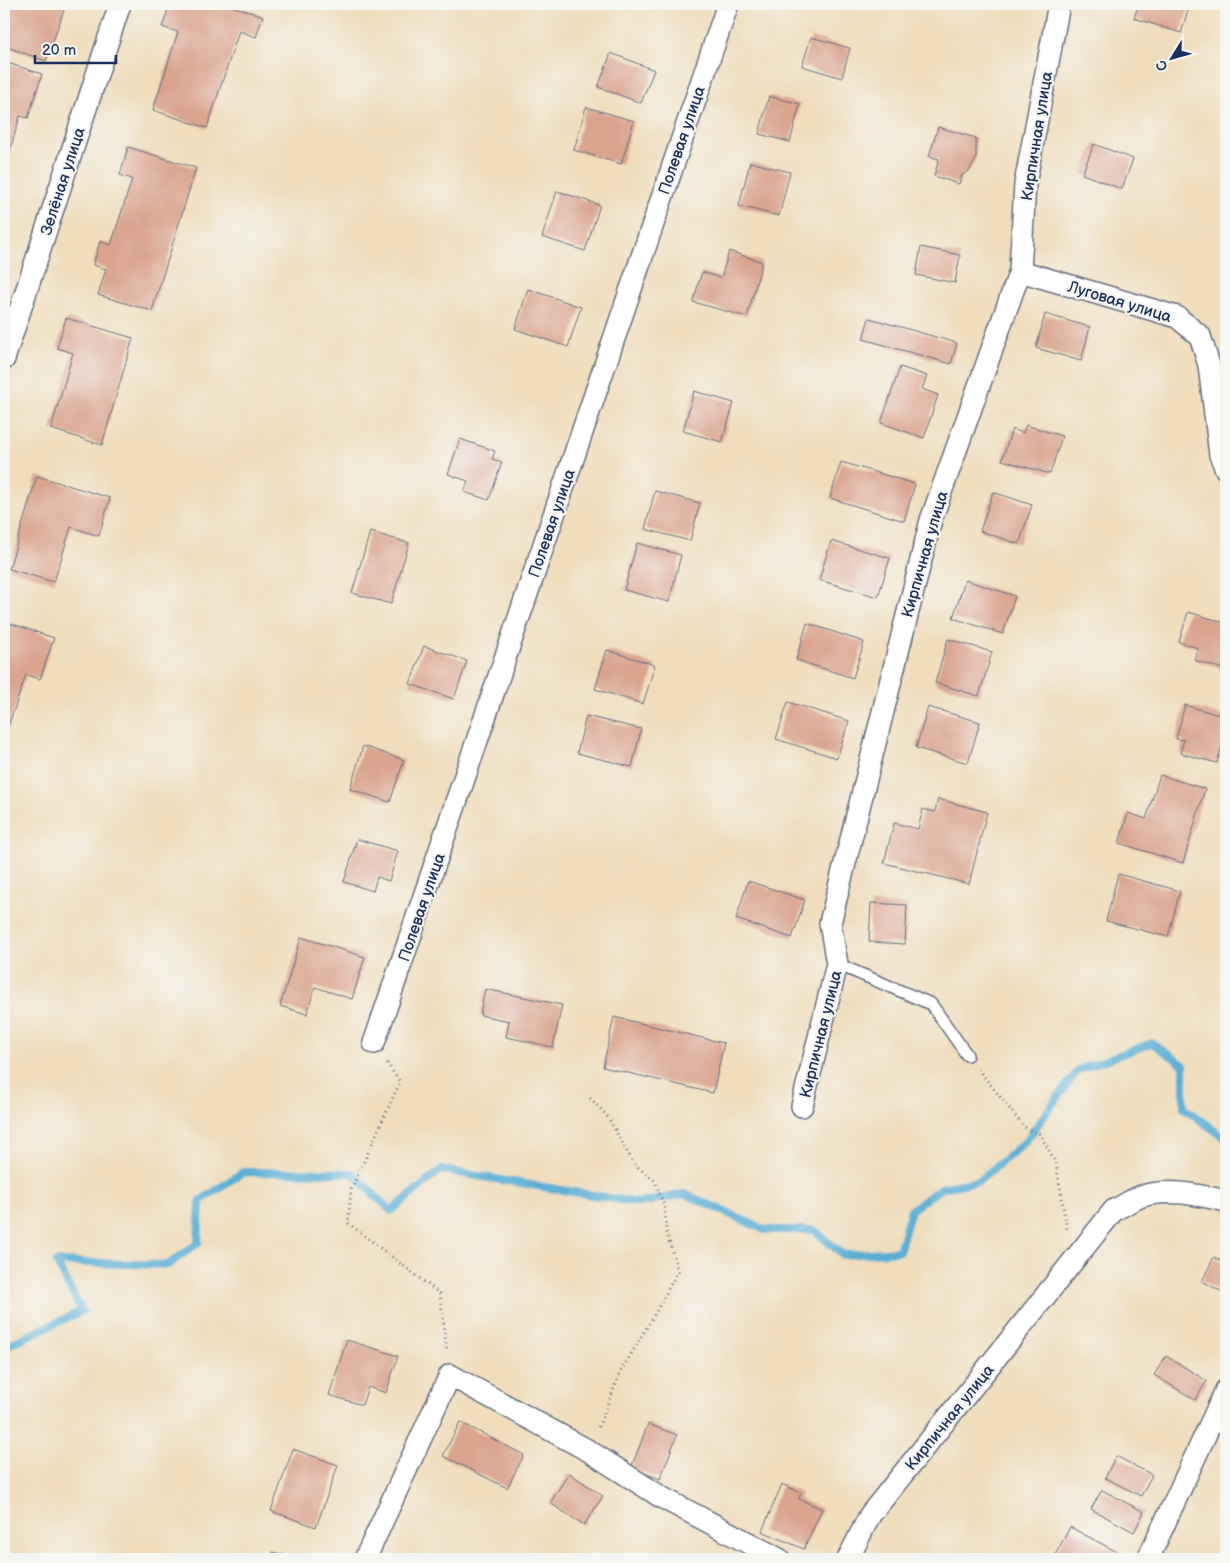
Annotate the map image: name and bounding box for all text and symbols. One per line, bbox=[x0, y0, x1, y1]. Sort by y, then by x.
scale bar bbox=[35, 32, 116, 64]
north arrow bbox=[1148, 32, 1198, 82]
text: 20 m bbox=[42, 41, 76, 60]
text: С bbox=[1152, 56, 1172, 75]
street label: Кирпичная улица bbox=[1018, 70, 1057, 202]
street label: Полевая улица bbox=[655, 83, 710, 197]
street label: Зелёная улица bbox=[37, 125, 90, 238]
street label: Луговая улица bbox=[1065, 277, 1174, 327]
street label: Полевая улица bbox=[525, 466, 580, 580]
street label: Кирпичная улица bbox=[898, 488, 953, 620]
street label: Полевая улица bbox=[395, 850, 450, 964]
street label: Кирпичная улица bbox=[796, 968, 847, 1100]
street label: Кирпичная улица bbox=[902, 1361, 999, 1475]

